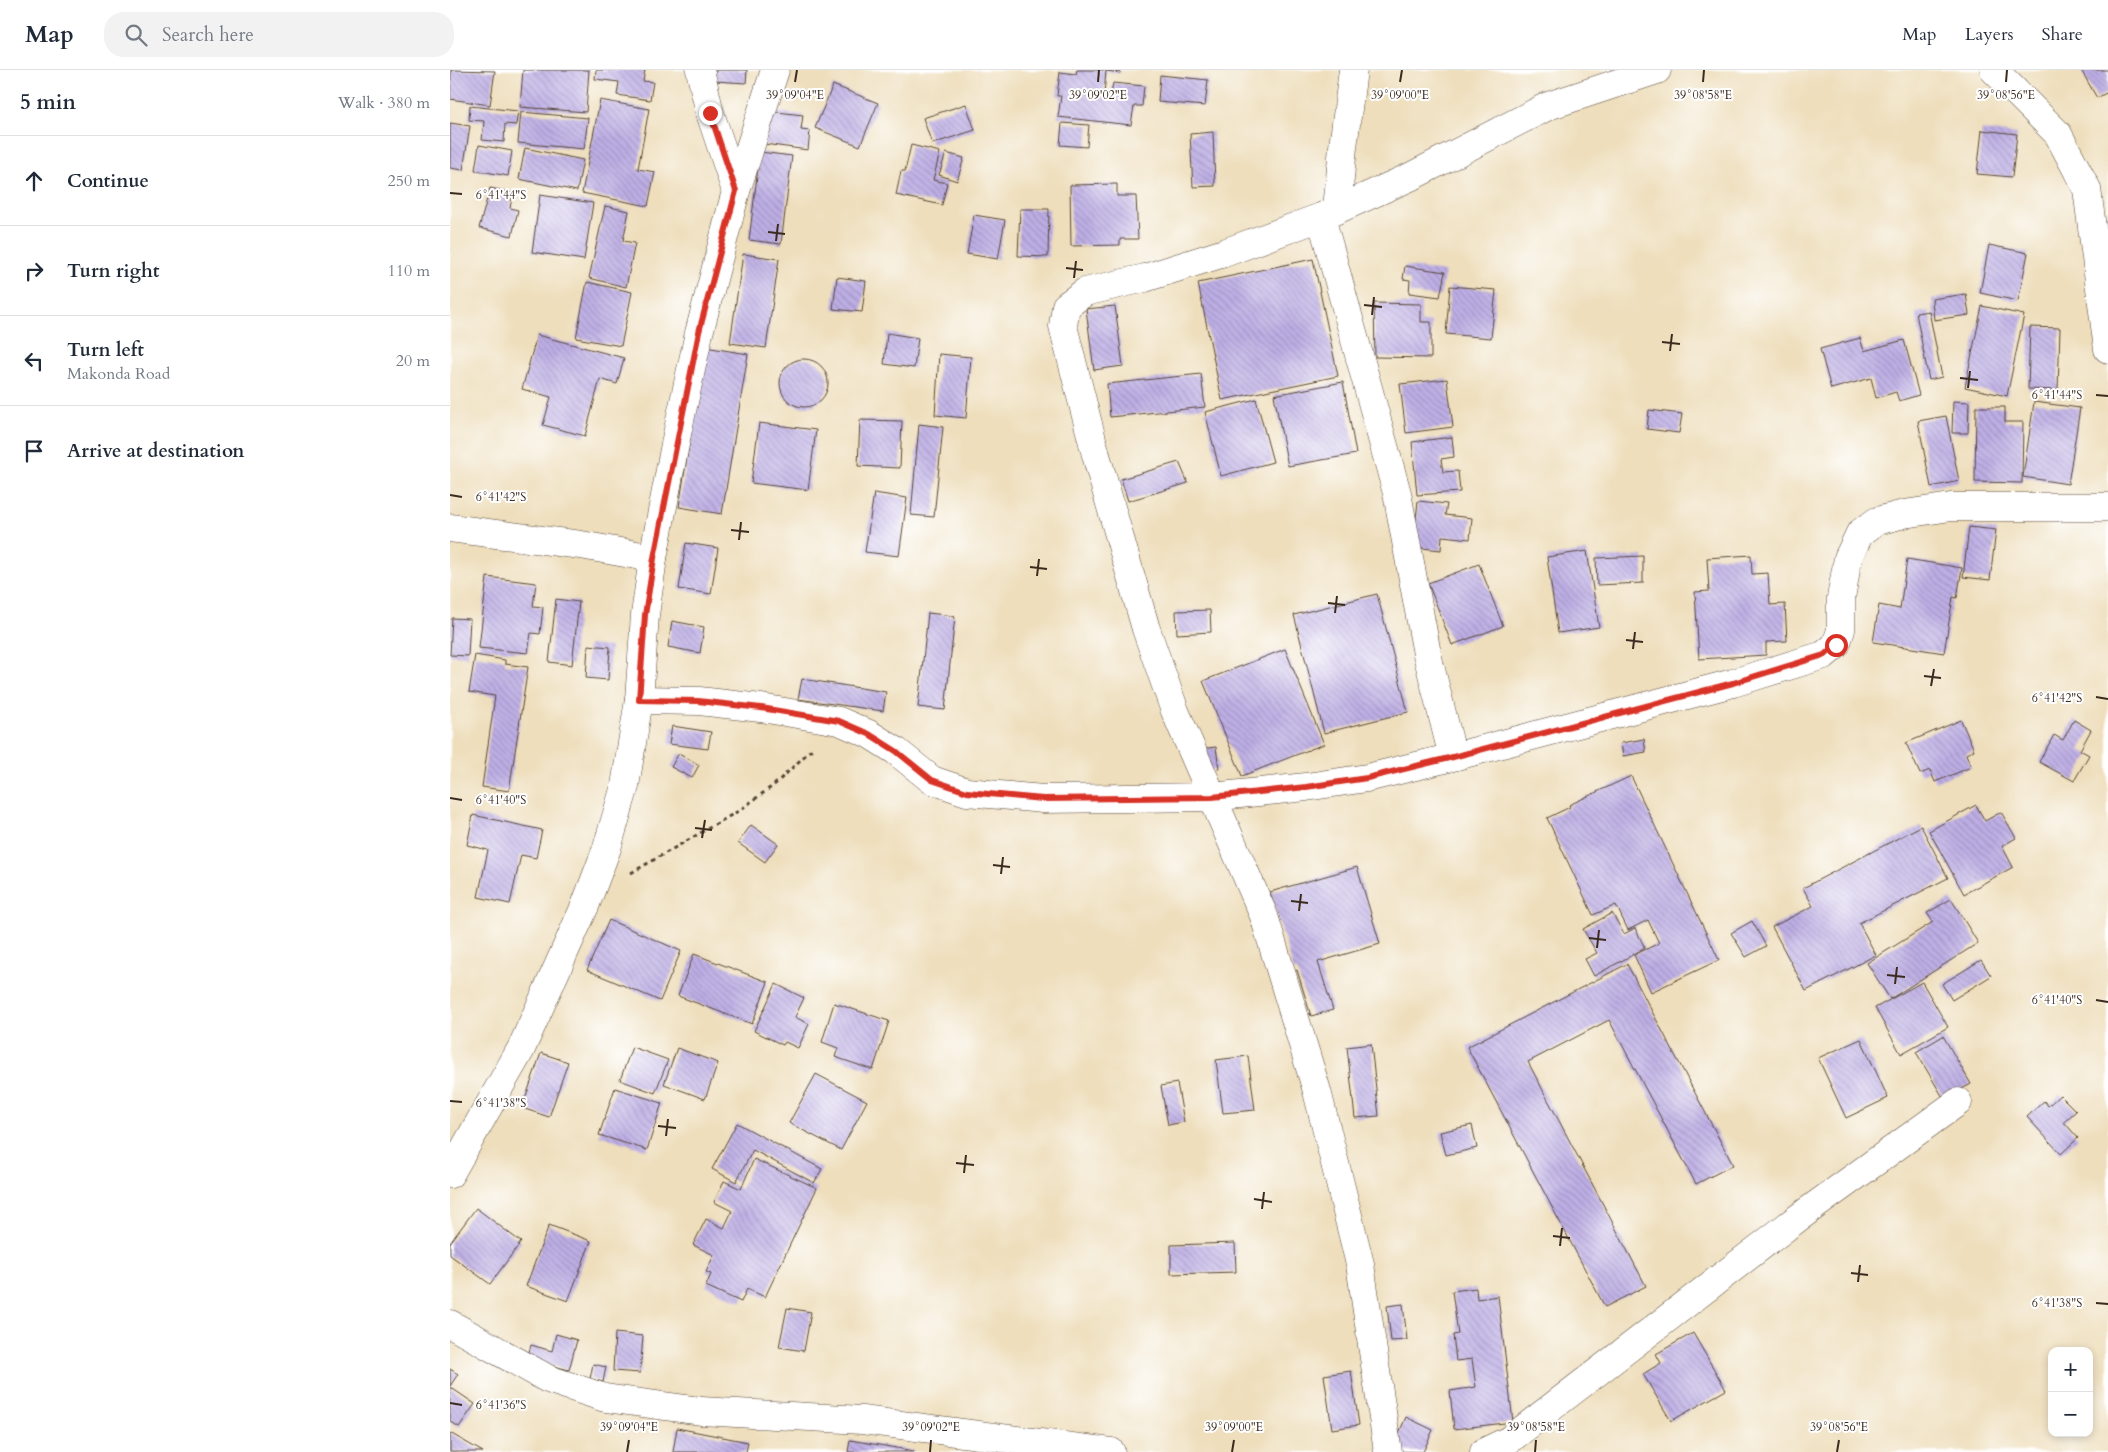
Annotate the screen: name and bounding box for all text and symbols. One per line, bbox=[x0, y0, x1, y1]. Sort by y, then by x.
search box bbox=[104, 12, 454, 57]
text: Map bbox=[25, 18, 74, 51]
icon: search bbox=[122, 21, 150, 49]
text: Search here bbox=[162, 22, 254, 48]
text: Map bbox=[1902, 22, 1937, 47]
text: Layers bbox=[1965, 22, 2014, 47]
text: Share bbox=[2042, 22, 2083, 47]
text: 39°09'04"E bbox=[766, 87, 824, 103]
text: 39°09'02"E bbox=[1069, 87, 1127, 103]
text: 39°09'00"E bbox=[1371, 87, 1429, 103]
text: 39°08'58"E bbox=[1674, 87, 1732, 103]
text: 39°08'56"E bbox=[1977, 87, 2035, 103]
text: 5 min bbox=[20, 88, 76, 117]
text: Walk · 380 m bbox=[338, 92, 430, 114]
route end bbox=[699, 102, 722, 125]
icon: ahead bbox=[20, 167, 48, 195]
text: Continue bbox=[67, 168, 149, 194]
text: 250 m bbox=[388, 170, 430, 192]
text: 6°41'44"S bbox=[476, 187, 526, 203]
icon: right bbox=[20, 257, 48, 285]
text: Turn right bbox=[67, 258, 159, 284]
text: 110 m bbox=[388, 260, 430, 282]
text: Turn left bbox=[67, 337, 144, 363]
icon: left bbox=[20, 347, 48, 375]
text: 20 m bbox=[396, 350, 430, 372]
text: Makonda Road bbox=[67, 363, 170, 385]
text: 6°41'44"S bbox=[2032, 387, 2082, 403]
icon: arrive bbox=[20, 437, 48, 465]
text: Arrive at destination bbox=[67, 438, 244, 464]
text: 6°41'42"S bbox=[476, 489, 526, 505]
route start bbox=[1825, 634, 1848, 657]
text: 6°41'42"S bbox=[2032, 690, 2082, 706]
text: 6°41'40"S bbox=[476, 792, 526, 808]
text: 6°41'40"S bbox=[2032, 992, 2082, 1008]
text: 6°41'38"S bbox=[476, 1095, 526, 1111]
text: 6°41'38"S bbox=[2032, 1295, 2082, 1311]
map controls bbox=[2048, 1347, 2093, 1437]
button: + bbox=[2048, 1347, 2093, 1392]
button: − bbox=[2048, 1392, 2093, 1437]
text: 6°41'36"S bbox=[476, 1397, 526, 1413]
text: 39°09'04"E bbox=[600, 1419, 658, 1435]
text: 39°09'02"E bbox=[902, 1419, 960, 1435]
text: 39°09'00"E bbox=[1205, 1419, 1263, 1435]
text: 39°08'58"E bbox=[1507, 1419, 1565, 1435]
text: 39°08'56"E bbox=[1810, 1419, 1868, 1435]

